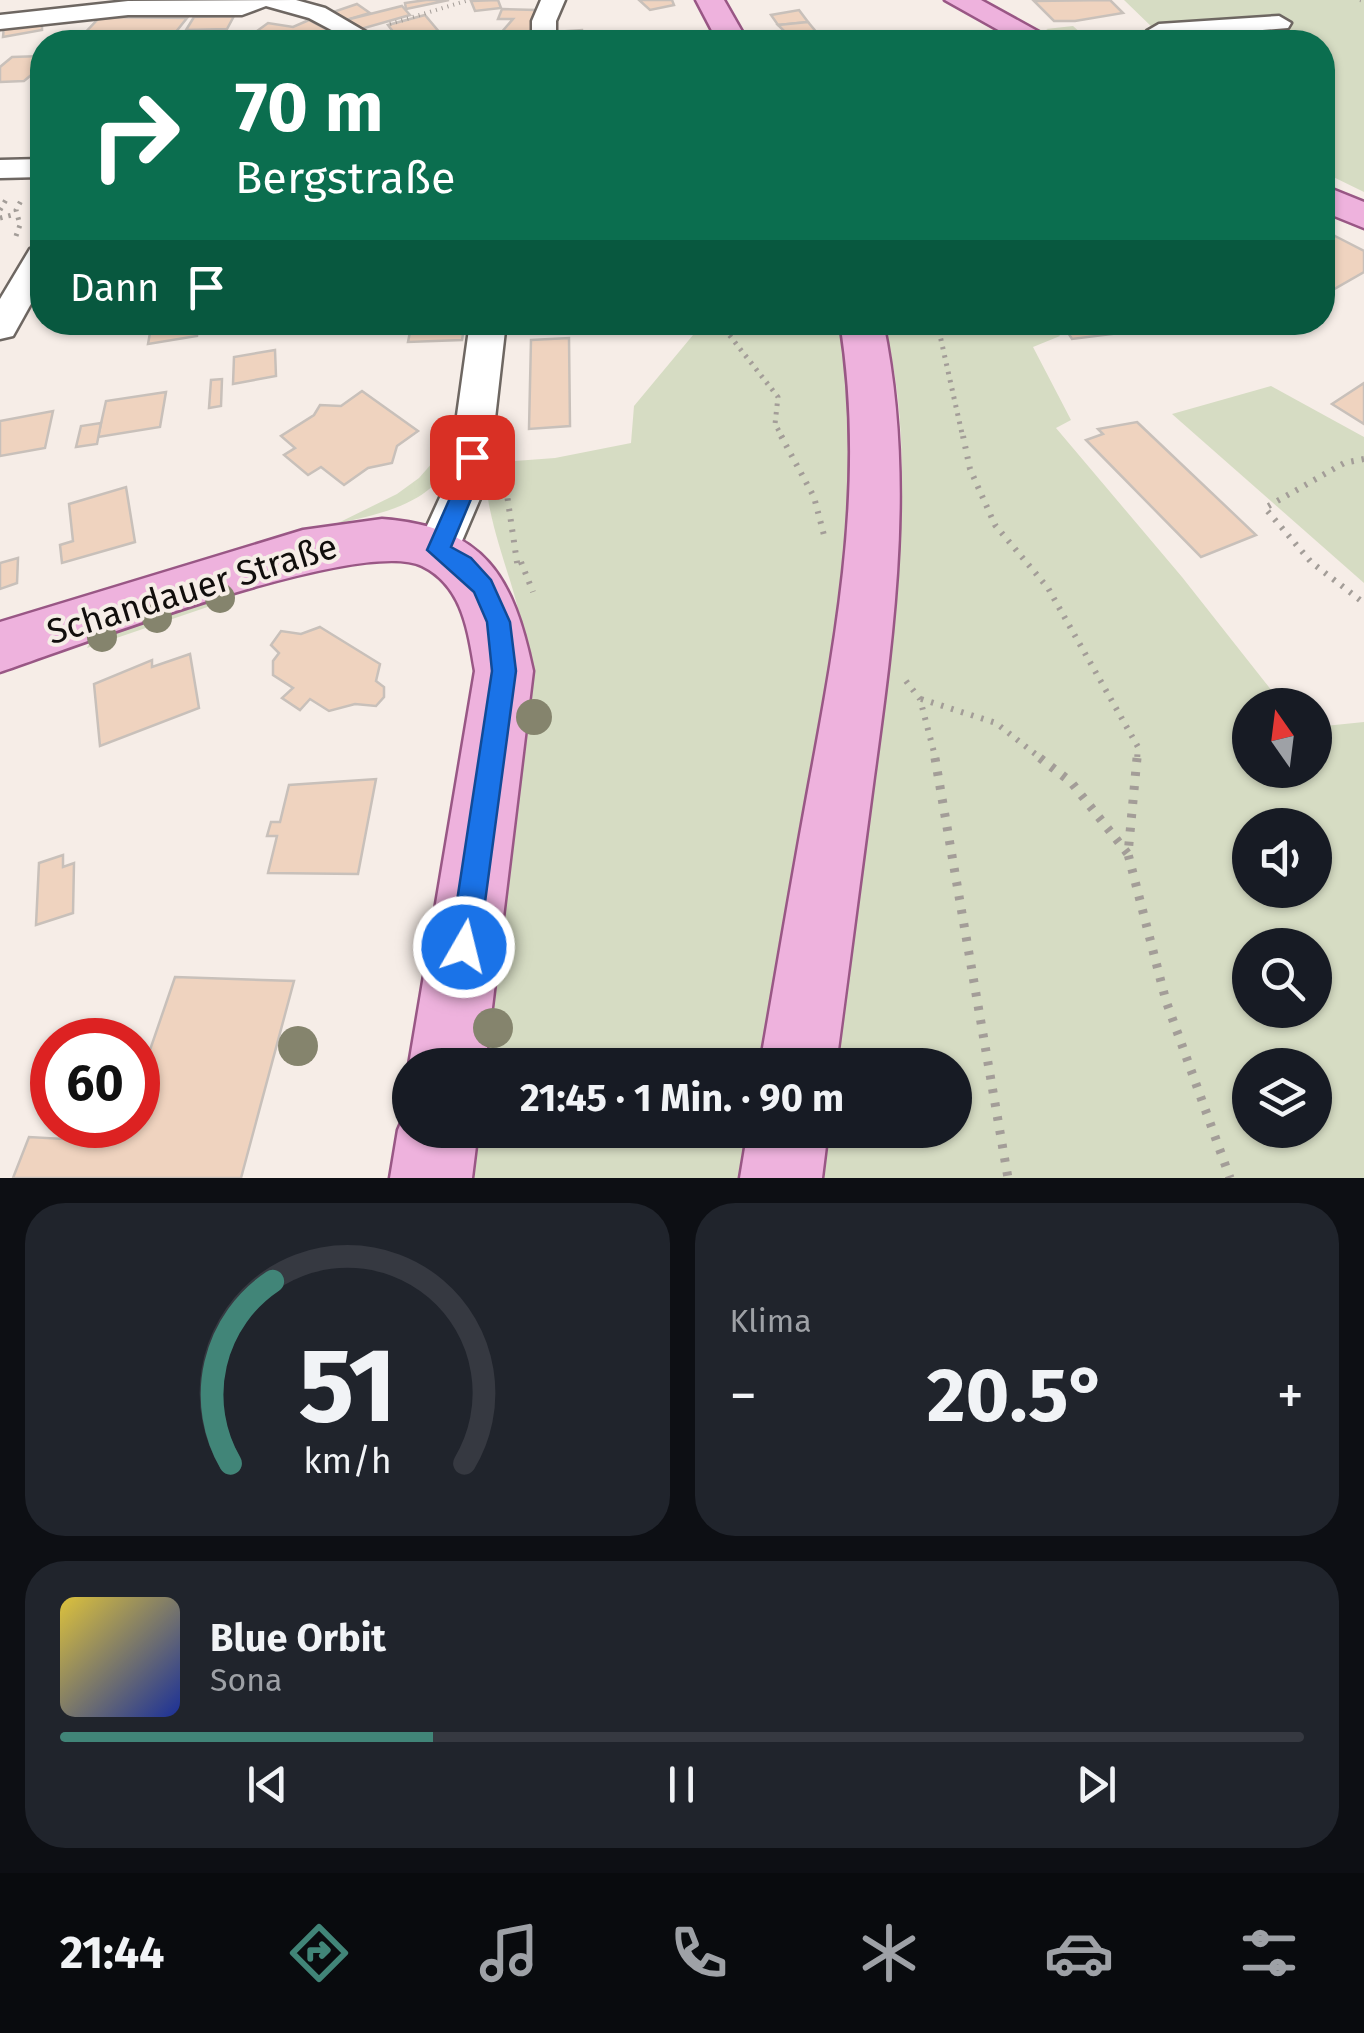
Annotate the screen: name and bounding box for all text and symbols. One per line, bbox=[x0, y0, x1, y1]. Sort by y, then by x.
text: 70 m bbox=[235, 66, 384, 150]
icon: right bbox=[70, 70, 200, 200]
text: Bergstraße bbox=[235, 151, 455, 205]
icon: arrive bbox=[179, 260, 234, 315]
text: Dann bbox=[70, 265, 159, 311]
pin bbox=[430, 415, 515, 500]
icon: arrive bbox=[445, 430, 500, 485]
street label: Schandauer Straße bbox=[42, 525, 342, 653]
north arrow bbox=[1232, 688, 1332, 788]
map controls bbox=[1232, 688, 1332, 1148]
button: sound bbox=[1232, 808, 1332, 908]
position arrow bbox=[412, 895, 516, 999]
button: search bbox=[1232, 928, 1332, 1028]
speed limit sign: 60 bbox=[30, 1018, 160, 1148]
button: layers bbox=[1232, 1048, 1332, 1148]
text: 21:45 · 1 Min. · 90 m bbox=[520, 1075, 844, 1121]
text: Klima bbox=[730, 1302, 812, 1340]
text: 51 bbox=[298, 1324, 396, 1449]
text: 20.5° bbox=[927, 1351, 1107, 1441]
text: − bbox=[730, 1363, 757, 1429]
text: + bbox=[1277, 1363, 1304, 1429]
text: km/h bbox=[303, 1440, 391, 1482]
text: Blue Orbit bbox=[210, 1615, 386, 1661]
text: Sona bbox=[210, 1661, 282, 1699]
icon: previous bbox=[240, 1757, 295, 1812]
icon: pause bbox=[654, 1757, 709, 1812]
icon: next bbox=[1069, 1757, 1124, 1812]
icon: directions bbox=[284, 1918, 354, 1988]
icon: music bbox=[474, 1918, 544, 1988]
icon: phone bbox=[664, 1918, 734, 1988]
icon: climate bbox=[854, 1918, 924, 1988]
icon: car bbox=[1044, 1918, 1114, 1988]
icon: filters bbox=[1234, 1918, 1304, 1988]
text: 21:44 bbox=[60, 1926, 165, 1980]

